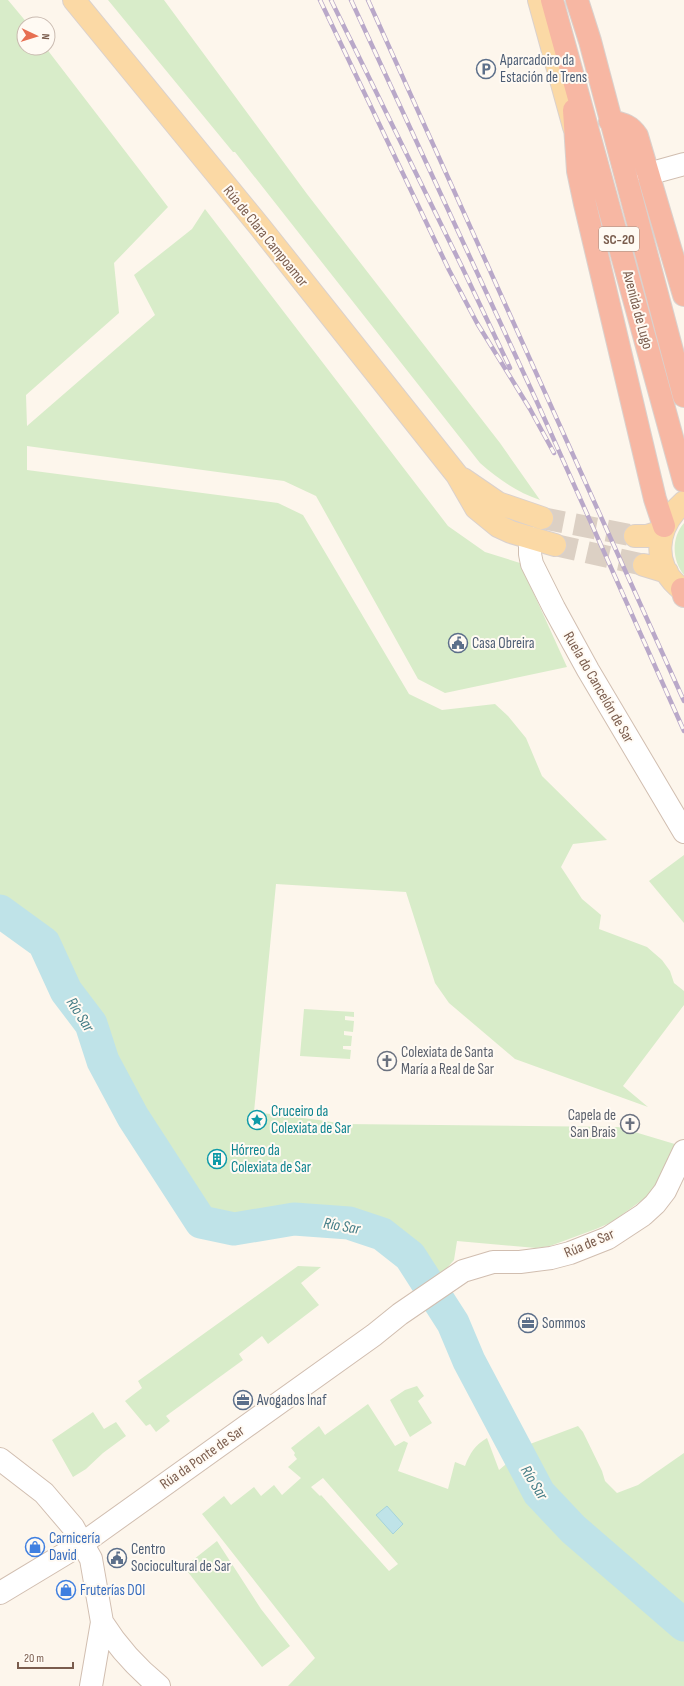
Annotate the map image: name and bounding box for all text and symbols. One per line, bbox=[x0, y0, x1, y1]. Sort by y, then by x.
north arrow bbox=[16, 16, 56, 56]
text: N bbox=[39, 33, 52, 40]
place label: Aparcadoiro da Estación de Trens bbox=[499, 51, 587, 87]
parking icon: Aparcadoiro da Estación de Trens bbox=[475, 58, 497, 80]
street label: Rúa de Clara Campoamor bbox=[219, 182, 313, 291]
road number: SC-20 bbox=[599, 227, 639, 251]
street label: Avenida de Lugo bbox=[618, 268, 657, 351]
street label: Ruela do Cancelón de Sar bbox=[559, 628, 638, 747]
public building icon: Casa Obreira bbox=[447, 632, 469, 654]
place label: Casa Obreira bbox=[472, 634, 535, 653]
water label: Río Sar bbox=[62, 994, 98, 1036]
place label: Colexiata de Santa María a Real de Sar bbox=[401, 1043, 495, 1079]
church icon: Colexiata de Santa María a Real de Sar bbox=[376, 1050, 398, 1072]
place label: Cruceiro da Colexiata de Sar bbox=[271, 1102, 352, 1138]
place label: Capela de San Brais bbox=[568, 1106, 616, 1142]
place icon: Cruceiro da Colexiata de Sar bbox=[246, 1109, 268, 1131]
church icon: Capela de San Brais bbox=[619, 1113, 641, 1135]
place label: Hórreo da Colexiata de Sar bbox=[231, 1141, 312, 1177]
building icon: Hórreo da Colexiata de Sar bbox=[206, 1148, 228, 1170]
water label: Río Sar bbox=[322, 1214, 362, 1239]
street label: Rúa de Sar bbox=[561, 1224, 618, 1262]
office icon: Sommos bbox=[517, 1312, 539, 1334]
place label: Sommos bbox=[542, 1314, 586, 1333]
office icon: Avogados Inaf bbox=[232, 1389, 254, 1411]
place label: Avogados Inaf bbox=[256, 1391, 327, 1410]
street label: Rúa da Ponte de Sar bbox=[156, 1421, 249, 1494]
water label: Río Sar bbox=[516, 1462, 552, 1504]
place label: Carnicería David bbox=[49, 1529, 100, 1565]
shop icon: Carnicería David bbox=[24, 1536, 46, 1558]
place label: Centro Sociocultural de Sar bbox=[131, 1540, 231, 1576]
public building icon: Centro Sociocultural de Sar bbox=[106, 1547, 128, 1569]
shop icon: Fruterías DOI bbox=[55, 1579, 77, 1601]
place label: Fruterías DOI bbox=[80, 1581, 145, 1600]
scale bar bbox=[18, 1644, 73, 1670]
text: 20 m bbox=[24, 1651, 44, 1666]

